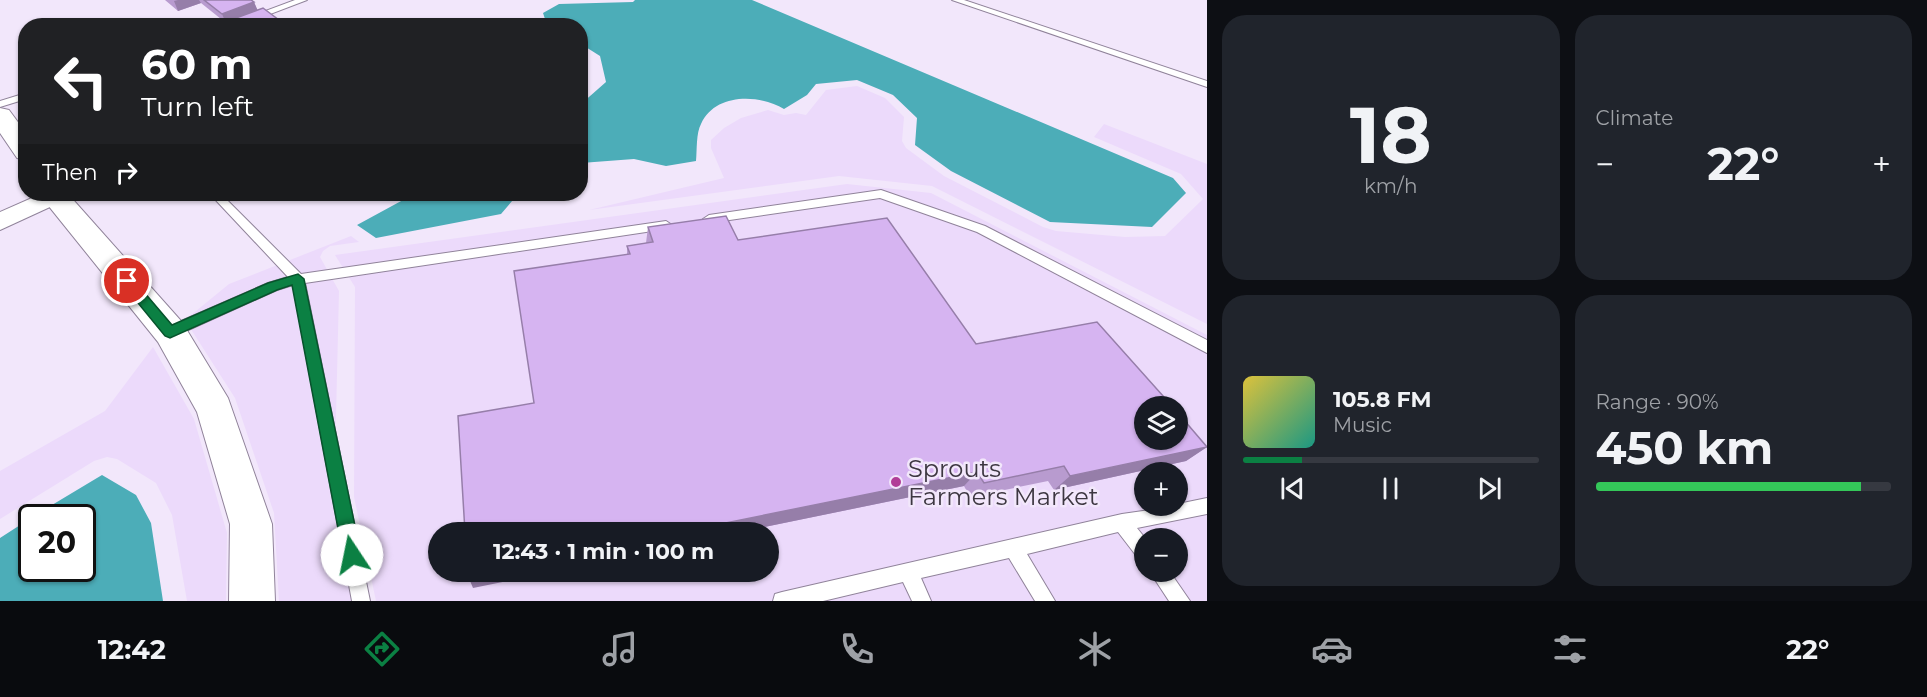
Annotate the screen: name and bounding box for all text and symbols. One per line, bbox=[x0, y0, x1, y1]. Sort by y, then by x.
text: 60 m bbox=[141, 38, 252, 90]
icon: left bbox=[42, 42, 120, 120]
text: 18 bbox=[1350, 87, 1432, 183]
text: Turn left bbox=[141, 90, 254, 123]
text: Climate bbox=[1596, 106, 1673, 130]
text: 22° bbox=[1707, 136, 1779, 191]
text: − bbox=[1596, 144, 1614, 184]
text: + bbox=[1872, 144, 1891, 184]
icon: right bbox=[110, 156, 143, 189]
text: Then bbox=[42, 159, 98, 186]
text: km/h bbox=[1364, 174, 1417, 198]
pin bbox=[101, 255, 152, 306]
icon: arrive bbox=[110, 264, 143, 297]
text: 105.8 FM bbox=[1333, 386, 1431, 413]
text: Range · 90% bbox=[1596, 390, 1718, 414]
map controls bbox=[1134, 396, 1188, 582]
button: layers bbox=[1134, 396, 1188, 450]
text: Music bbox=[1333, 413, 1392, 437]
text: 450 km bbox=[1596, 420, 1773, 475]
place label: Sprouts Farmers Market bbox=[908, 454, 1099, 511]
button: + bbox=[1134, 462, 1188, 516]
icon: previous bbox=[1276, 472, 1309, 505]
icon: pause bbox=[1374, 472, 1407, 505]
icon: next bbox=[1473, 472, 1506, 505]
marker: Sprouts Farmers Market bbox=[889, 475, 903, 489]
speed limit sign: 20 bbox=[18, 504, 96, 582]
position arrow bbox=[320, 523, 384, 587]
button: − bbox=[1134, 528, 1188, 582]
text: 12:43 · 1 min · 100 m bbox=[493, 538, 714, 565]
icon: directions bbox=[361, 628, 403, 670]
icon: music bbox=[599, 628, 641, 670]
icon: phone bbox=[836, 628, 878, 670]
icon: climate bbox=[1074, 628, 1116, 670]
icon: car bbox=[1311, 628, 1353, 670]
icon: filters bbox=[1549, 628, 1591, 670]
text: 12:42 bbox=[98, 633, 166, 666]
text: 22° bbox=[1786, 633, 1829, 666]

